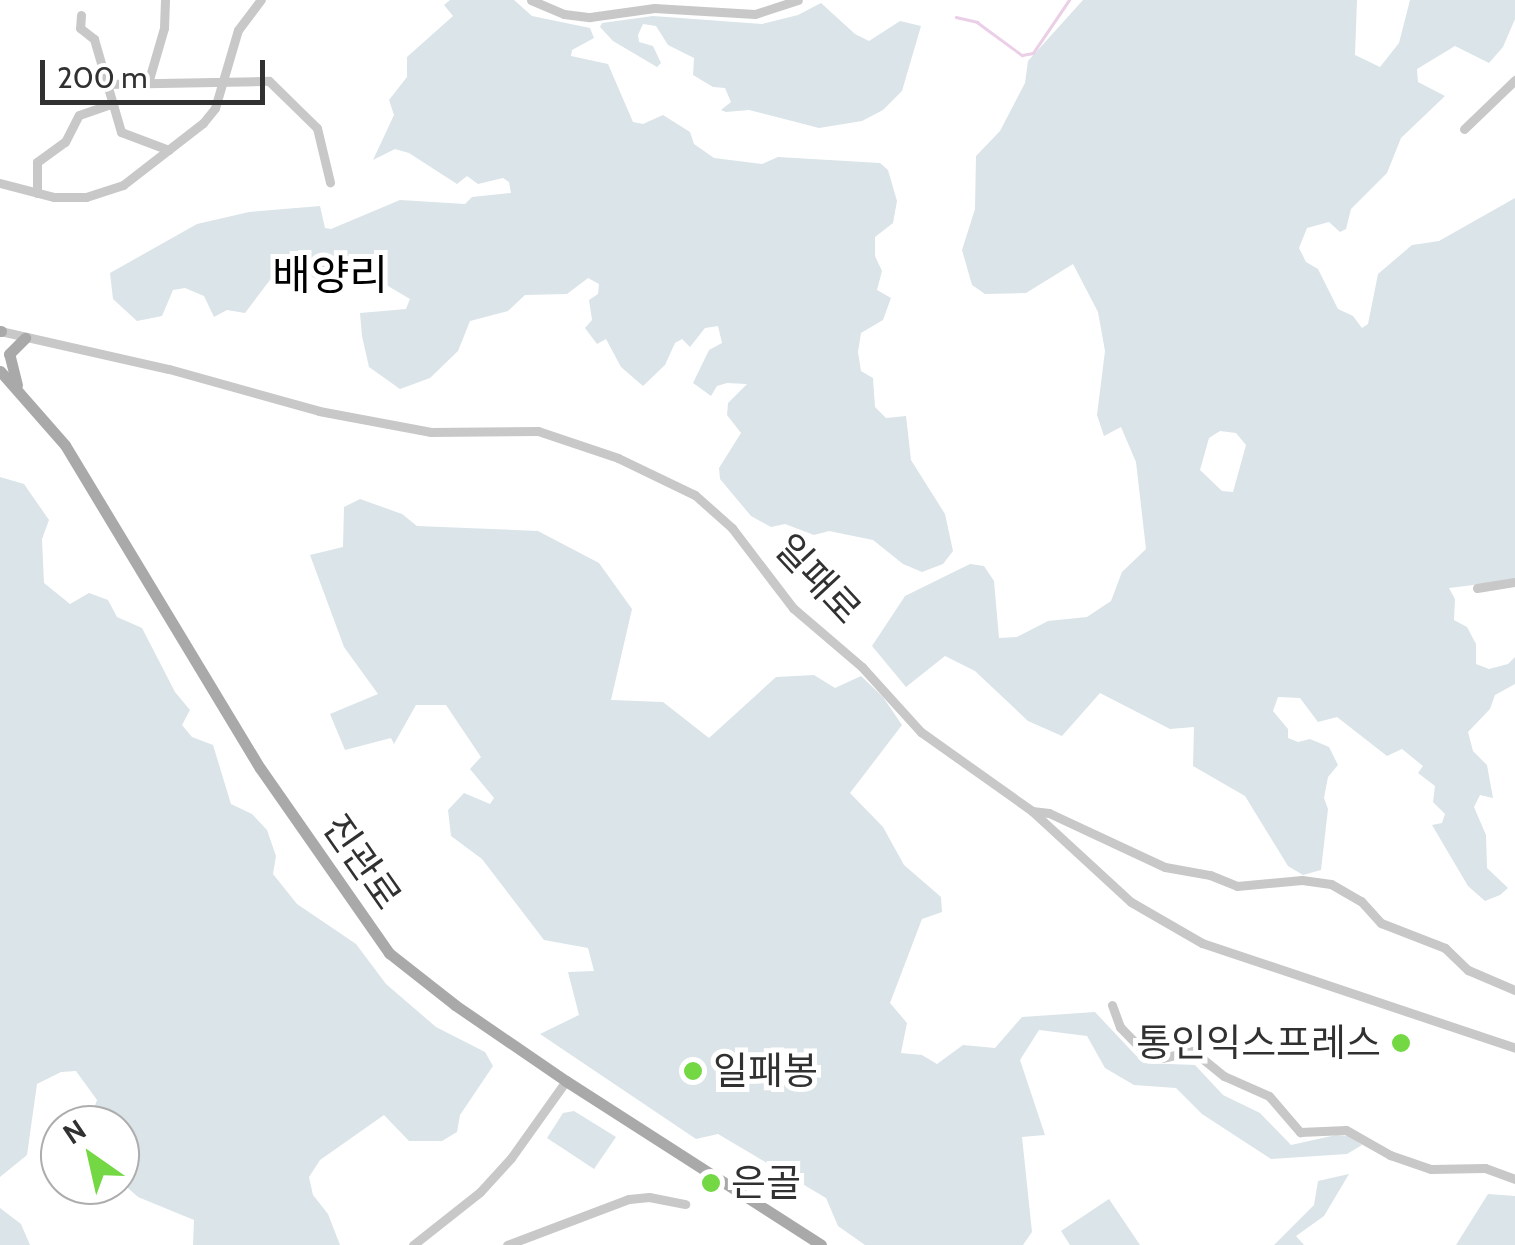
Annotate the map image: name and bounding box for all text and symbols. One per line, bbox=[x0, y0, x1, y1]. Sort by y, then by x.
scale bar bbox=[45, 40, 270, 102]
text: 200 m bbox=[57, 59, 148, 96]
district label: 배양리 bbox=[272, 250, 388, 300]
street label: 일패로 bbox=[766, 525, 870, 633]
street label: 진관로 bbox=[313, 806, 411, 918]
place label: 통인익스프레스 bbox=[1136, 1020, 1381, 1066]
marker: 통인익스프레스 bbox=[1390, 1032, 1412, 1054]
place label: 일패봉 bbox=[713, 1048, 818, 1094]
marker: 일패봉 bbox=[682, 1060, 704, 1082]
north arrow bbox=[40, 1105, 140, 1205]
text: N bbox=[57, 1112, 92, 1151]
place label: 은골 bbox=[731, 1160, 801, 1206]
marker: 은골 bbox=[700, 1172, 722, 1194]

